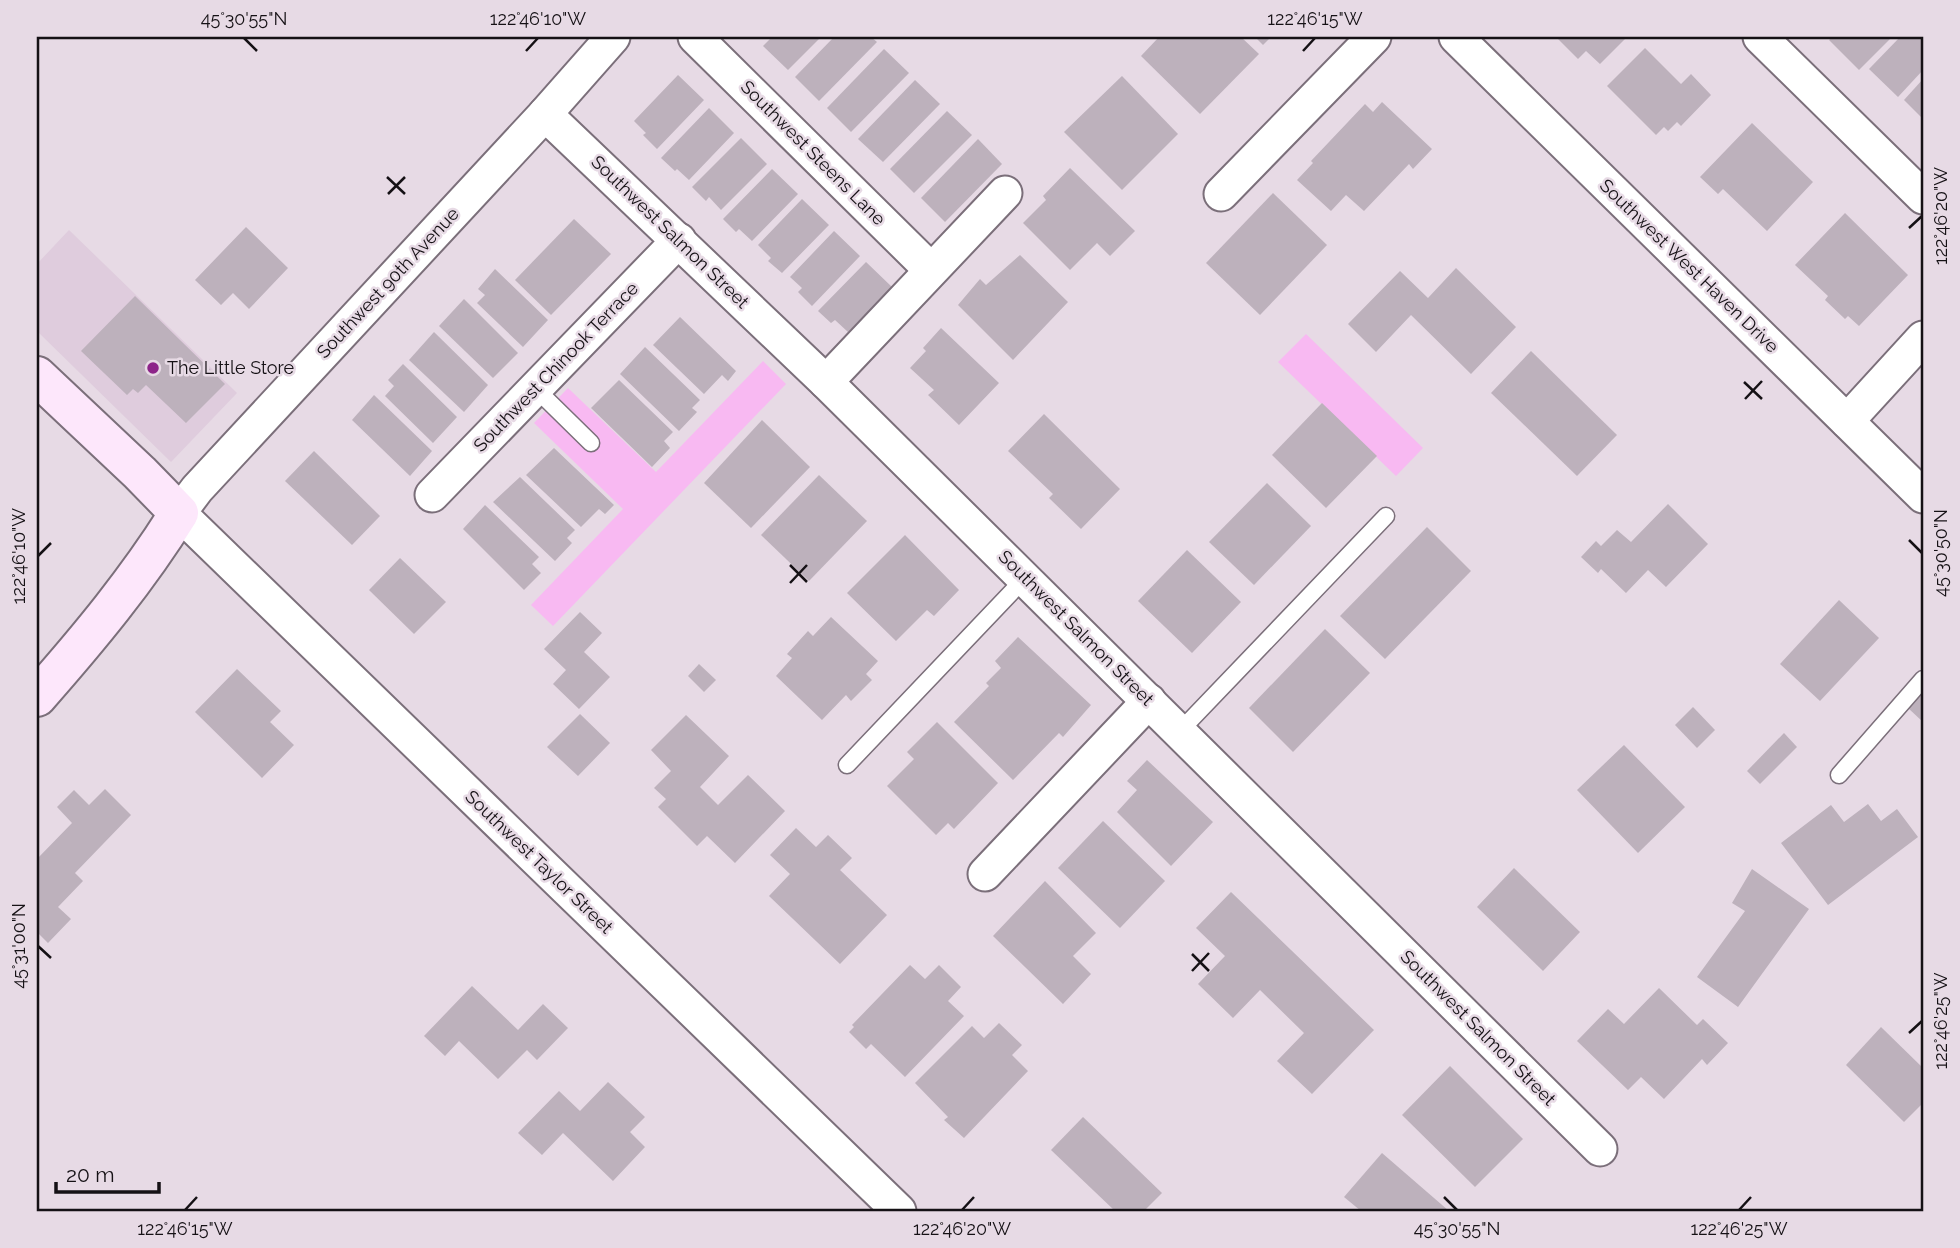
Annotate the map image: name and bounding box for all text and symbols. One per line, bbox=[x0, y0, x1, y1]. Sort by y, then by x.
text: 45°30'55"N bbox=[201, 8, 287, 29]
text: 122°46'10"W bbox=[490, 8, 586, 29]
text: 122°46'15"W bbox=[1267, 8, 1363, 29]
street label: Southwest Steens Lane bbox=[737, 76, 890, 230]
street label: Southwest Salmon Street bbox=[587, 151, 753, 312]
text: 122°46'20"W bbox=[1930, 167, 1951, 265]
street label: Southwest West Haven Drive bbox=[1596, 175, 1783, 357]
street label: Southwest 90th Avenue bbox=[312, 203, 463, 362]
street label: Southwest Chinook Terrace bbox=[469, 277, 642, 456]
place label: The Little Store bbox=[167, 357, 295, 378]
marker: The Little Store bbox=[145, 360, 161, 376]
text: 122°46'10"W bbox=[8, 508, 29, 604]
text: 45°30'50"N bbox=[1930, 509, 1951, 597]
street label: Southwest Salmon Street bbox=[994, 546, 1158, 710]
street label: Southwest Taylor Street bbox=[461, 786, 617, 938]
text: 45°31'00"N bbox=[8, 903, 29, 989]
street label: Southwest Salmon Street bbox=[1396, 946, 1560, 1110]
text: 122°46'25"W bbox=[1930, 972, 1951, 1069]
scale bar bbox=[56, 1150, 159, 1194]
text: 20 m bbox=[66, 1162, 114, 1187]
text: 122°46'15"W bbox=[137, 1218, 233, 1239]
text: 122°46'20"W bbox=[913, 1218, 1011, 1239]
text: 45°30'55"N bbox=[1414, 1218, 1500, 1239]
text: 122°46'25"W bbox=[1691, 1218, 1788, 1239]

